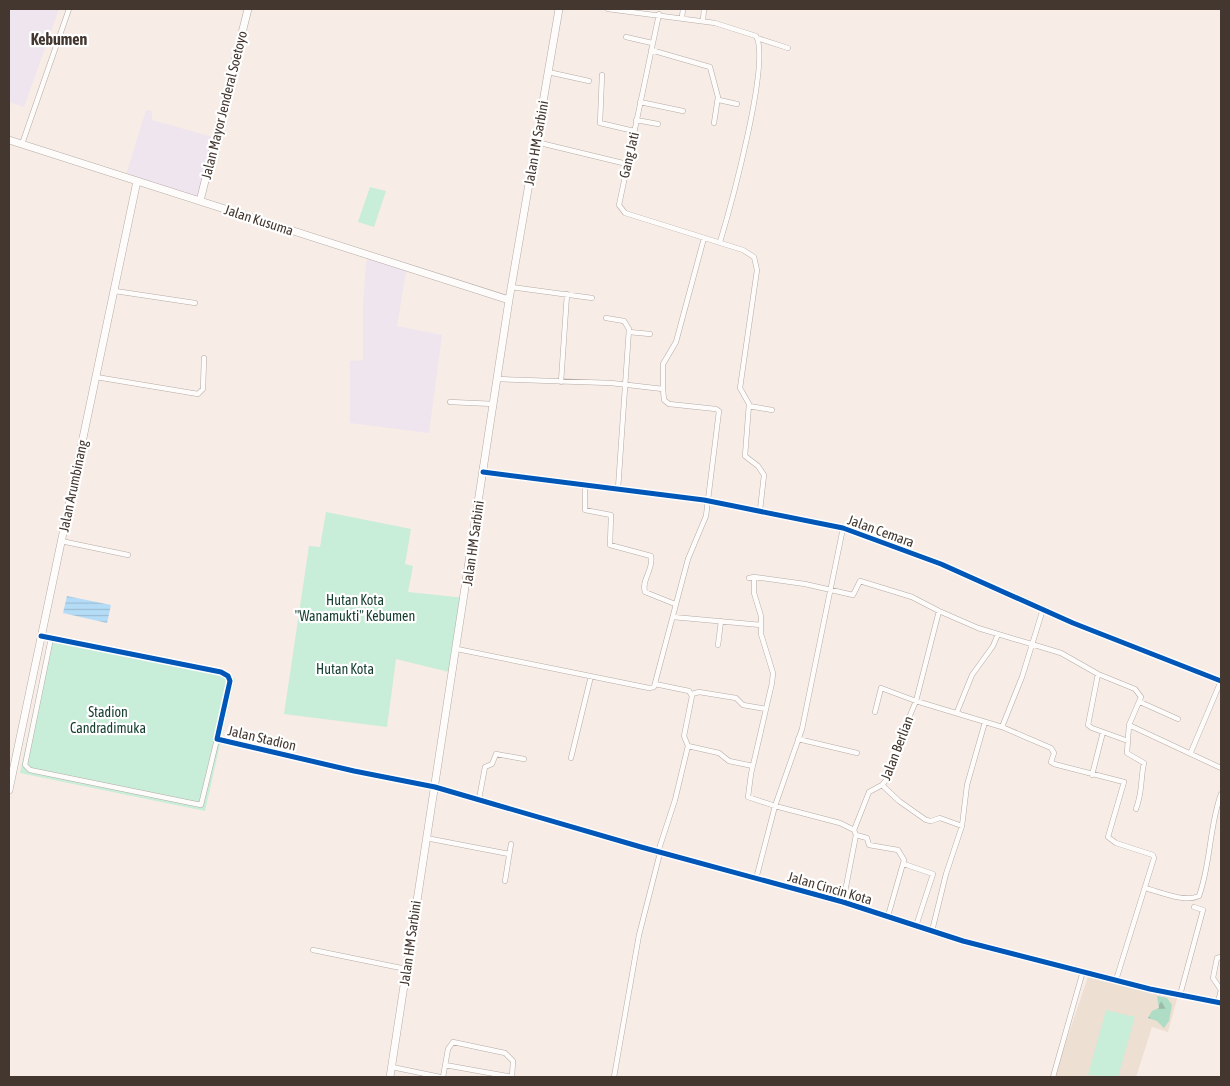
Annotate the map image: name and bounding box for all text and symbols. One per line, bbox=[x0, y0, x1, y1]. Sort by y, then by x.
street label: Jalan Mayor Jenderal Soetoyo bbox=[198, 29, 250, 181]
district label: Kebumen bbox=[31, 30, 88, 48]
street label: Jalan HM Sarbini bbox=[521, 99, 551, 187]
street label: Gang Jati bbox=[616, 130, 642, 180]
street label: Jalan Kusuma bbox=[222, 201, 296, 239]
street label: Jalan Arumbinang bbox=[55, 439, 91, 533]
street label: Jalan HM Sarbini bbox=[459, 499, 487, 587]
street label: Jalan Cemara bbox=[846, 512, 916, 550]
park label: Hutan Kota "Wanamukti" Kebumen bbox=[295, 592, 415, 624]
park label: Hutan Kota bbox=[316, 661, 374, 677]
park label: Stadion Candradimuka bbox=[70, 704, 146, 736]
street label: Jalan Berlian bbox=[877, 714, 917, 782]
street label: Jalan Stadion bbox=[226, 722, 298, 754]
street label: Jalan Cincin Kota bbox=[786, 868, 874, 908]
street label: Jalan HM Sarbini bbox=[396, 899, 424, 987]

